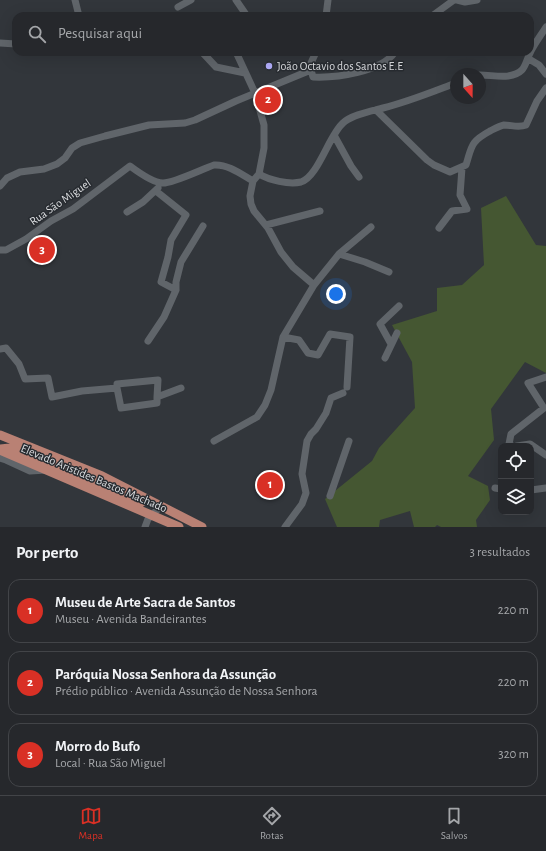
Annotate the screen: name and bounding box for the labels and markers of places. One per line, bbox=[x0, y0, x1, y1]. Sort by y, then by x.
place label: João Octavio dos Santos E.E bbox=[277, 60, 403, 72]
marker: João Octavio dos Santos E.E bbox=[264, 61, 274, 71]
pin: 2 bbox=[255, 85, 281, 115]
pin: 3 bbox=[29, 235, 55, 265]
pin: 1 bbox=[257, 470, 283, 500]

